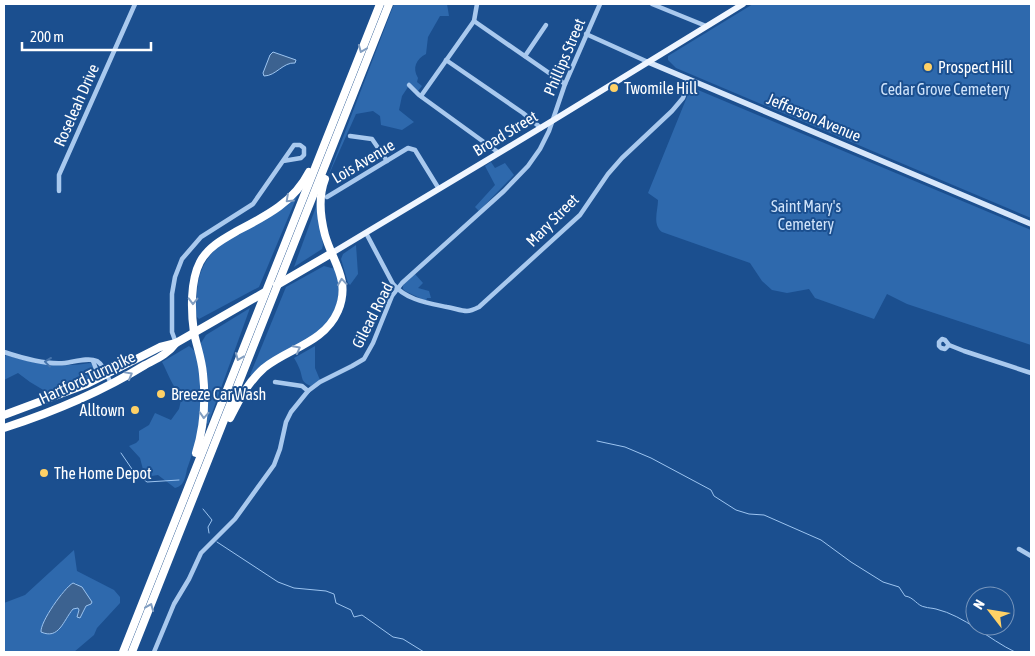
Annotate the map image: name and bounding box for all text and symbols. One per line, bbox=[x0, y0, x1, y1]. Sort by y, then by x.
street label: Phillips Street bbox=[540, 15, 589, 99]
scale bar bbox=[22, 20, 151, 52]
text: 200 m bbox=[30, 28, 64, 45]
one-way arrow bbox=[358, 44, 368, 53]
place label: Prospect Hill bbox=[938, 58, 1013, 77]
street label: Roseleah Drive bbox=[50, 61, 102, 149]
marker: Prospect Hill bbox=[922, 61, 934, 73]
place label: Twomile Hill bbox=[624, 79, 698, 97]
park label: Cedar Grove Cemetery bbox=[880, 80, 1010, 99]
marker: Twomile Hill bbox=[608, 82, 620, 94]
street label: Jefferson Avenue bbox=[764, 89, 864, 145]
street label: Broad Street bbox=[469, 107, 541, 159]
street label: Lois Avenue bbox=[329, 135, 397, 187]
street label: Mary Street bbox=[522, 190, 583, 251]
one-way arrow bbox=[285, 193, 294, 202]
park label: Saint Mary's Cemetery bbox=[771, 197, 841, 234]
one-way arrow bbox=[337, 277, 348, 285]
street label: Gilead Road bbox=[348, 279, 396, 351]
one-way arrow bbox=[188, 298, 198, 305]
one-way arrow bbox=[292, 345, 301, 355]
street label: Hartford Turnpike bbox=[36, 347, 138, 408]
one-way arrow bbox=[235, 352, 246, 361]
one-way arrow bbox=[44, 357, 52, 368]
one-way arrow bbox=[124, 371, 133, 381]
place label: Breeze Car Wash bbox=[171, 385, 266, 403]
marker: Breeze Car Wash bbox=[155, 388, 167, 400]
place label: Alltown bbox=[80, 401, 125, 419]
marker: Alltown bbox=[129, 404, 141, 416]
one-way arrow bbox=[198, 411, 209, 419]
place label: The Home Depot bbox=[54, 464, 152, 483]
marker: The Home Depot bbox=[38, 467, 50, 479]
north arrow bbox=[965, 586, 1015, 636]
text: N bbox=[970, 597, 988, 612]
one-way arrow bbox=[144, 603, 154, 612]

